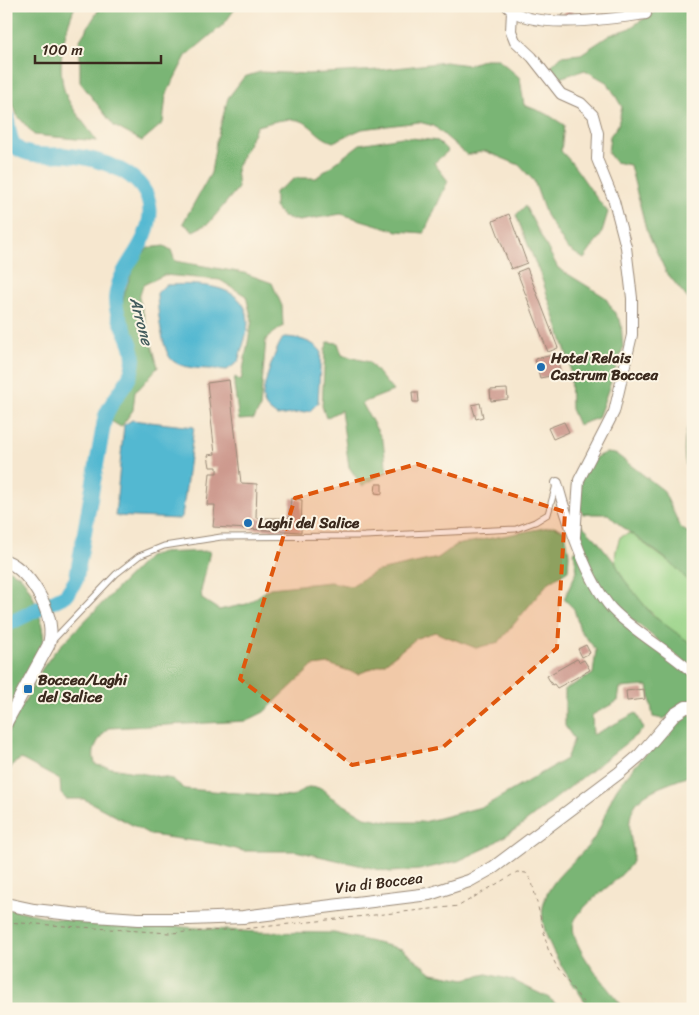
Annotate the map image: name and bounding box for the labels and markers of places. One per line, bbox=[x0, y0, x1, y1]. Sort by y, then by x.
place label: Hotel Relais Castrum Boccea bbox=[550, 345, 659, 388]
marker: Hotel Relais Castrum Boccea bbox=[535, 361, 547, 373]
place label: Laghi del Salice bbox=[258, 510, 360, 536]
marker: Laghi del Salice bbox=[242, 517, 254, 529]
place label: Boccea/Laghi del Salice bbox=[38, 667, 128, 710]
marker: Boccea/Laghi del Salice bbox=[22, 683, 34, 695]

